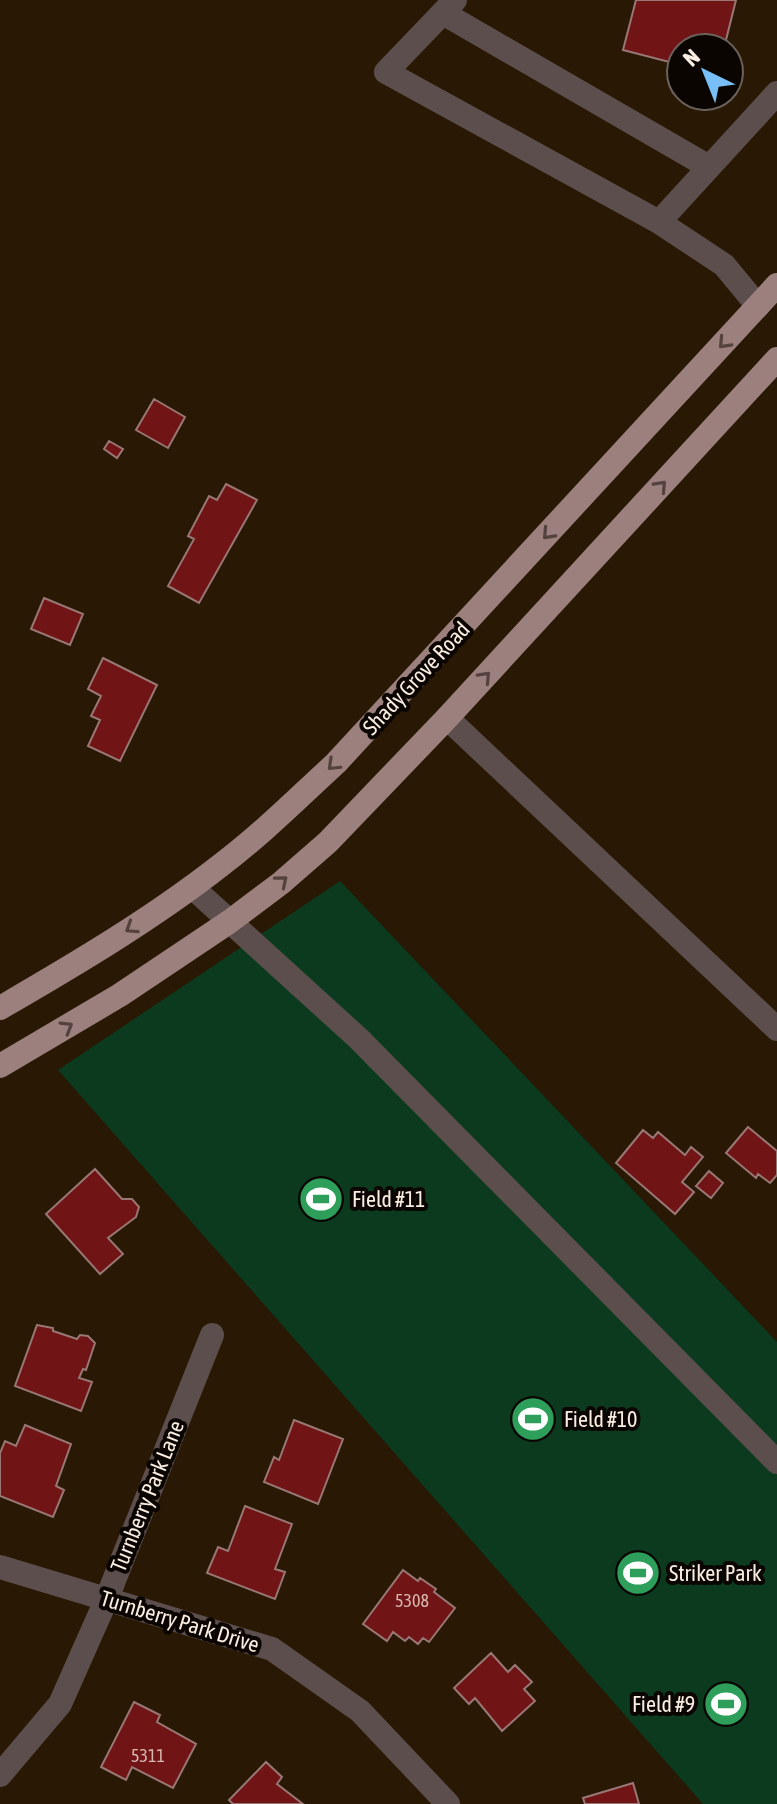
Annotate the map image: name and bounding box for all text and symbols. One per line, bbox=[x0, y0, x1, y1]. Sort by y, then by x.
north arrow bbox=[665, 32, 745, 112]
text: N bbox=[678, 43, 705, 71]
one-way arrow bbox=[720, 333, 734, 348]
one-way arrow bbox=[652, 480, 666, 495]
one-way arrow bbox=[543, 525, 558, 539]
street label: Shady Grove Road bbox=[357, 616, 475, 740]
one-way arrow bbox=[476, 672, 491, 686]
one-way arrow bbox=[328, 756, 342, 771]
one-way arrow bbox=[273, 876, 288, 891]
one-way arrow bbox=[125, 918, 140, 933]
one-way arrow bbox=[58, 1021, 73, 1037]
sports icon: Field #11 bbox=[297, 1175, 345, 1223]
place label: Field #11 bbox=[352, 1186, 425, 1212]
sports icon: Field #10 bbox=[509, 1395, 557, 1443]
place label: Field #10 bbox=[564, 1406, 637, 1432]
street label: Turnberry Park Lane bbox=[105, 1416, 189, 1576]
sports icon: Striker Park bbox=[614, 1549, 662, 1597]
place label: Striker Park bbox=[669, 1560, 762, 1586]
street label: Turnberry Park Drive bbox=[98, 1585, 262, 1657]
house number: 5308 bbox=[395, 1590, 429, 1611]
sports icon: Field #9 bbox=[702, 1680, 750, 1728]
place label: Field #9 bbox=[632, 1691, 695, 1717]
house number: 5311 bbox=[131, 1745, 165, 1766]

